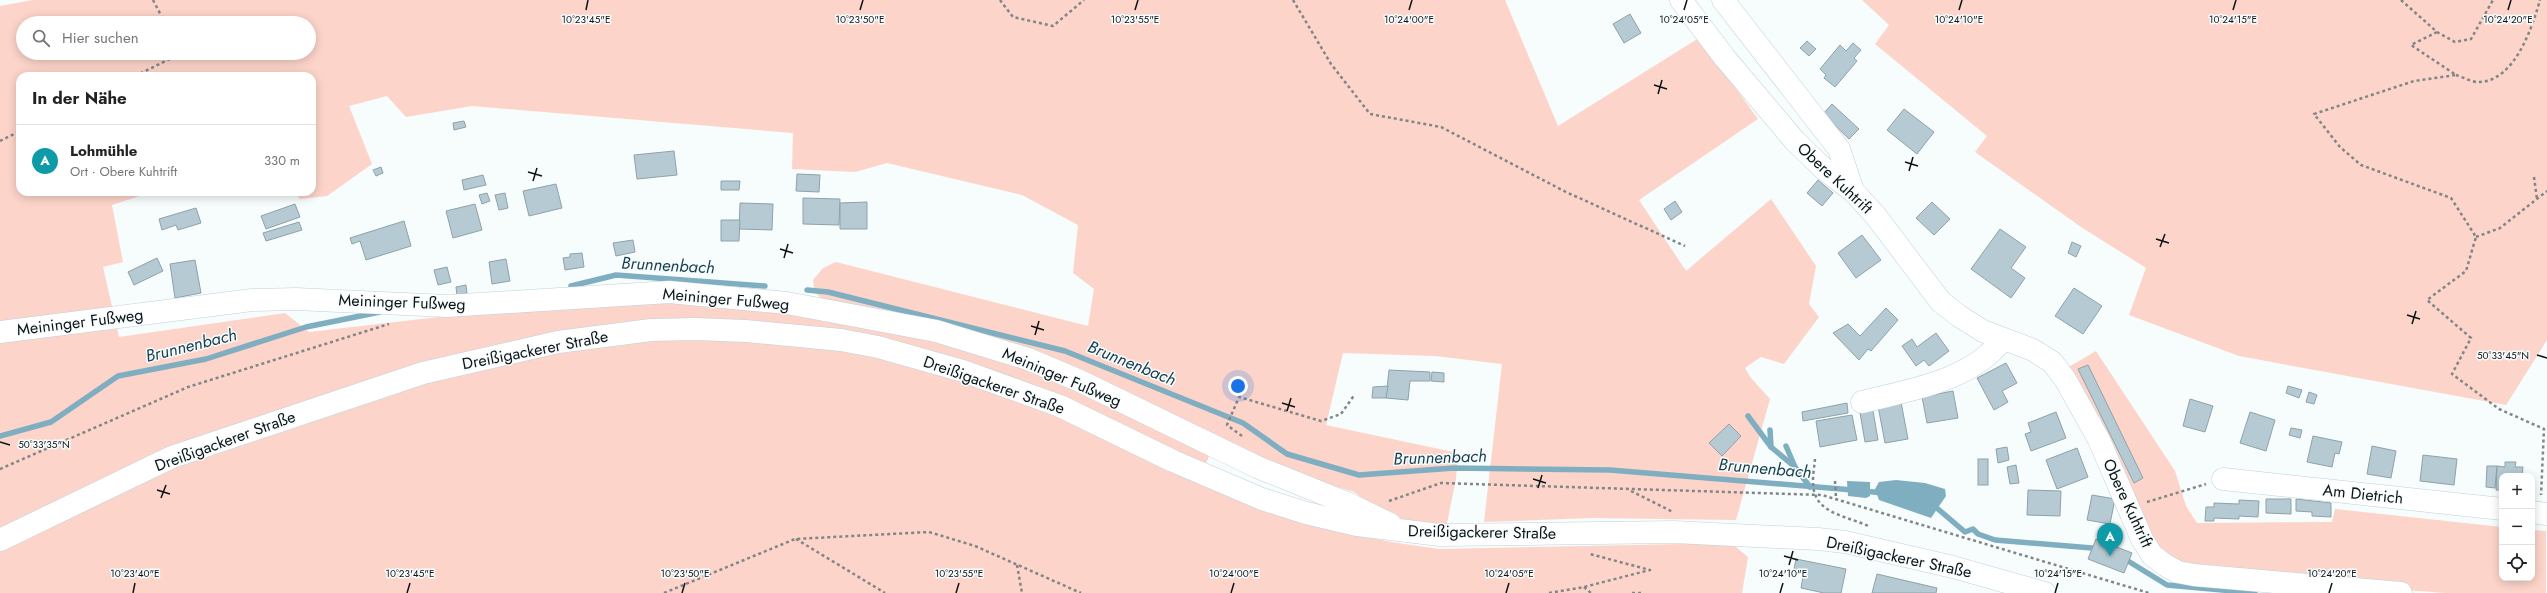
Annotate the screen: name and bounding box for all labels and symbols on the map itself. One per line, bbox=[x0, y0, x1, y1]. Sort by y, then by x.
text: 10°23'45"E bbox=[562, 12, 610, 27]
text: 10°23'50"E bbox=[835, 12, 885, 27]
text: 10°23'55"E bbox=[1111, 12, 1159, 27]
text: 10°24'00"E bbox=[1384, 12, 1434, 27]
text: 10°24'05"E bbox=[1659, 12, 1709, 27]
text: 10°24'10"E bbox=[1935, 12, 1983, 27]
text: 10°24'15"E bbox=[2209, 12, 2257, 27]
text: 10°24'20"E bbox=[2483, 12, 2533, 27]
street label: Obere Kuhtrift bbox=[1792, 137, 1878, 219]
water label: Brunnenbach bbox=[621, 251, 715, 279]
street label: Meininger Fußweg bbox=[662, 282, 790, 316]
street label: Meininger Fußweg bbox=[338, 288, 466, 316]
street label: Meininger Fußweg bbox=[16, 303, 144, 341]
water label: Brunnenbach bbox=[143, 322, 239, 368]
street label: Dreißigackerer Straße bbox=[460, 325, 610, 375]
water label: Brunnenbach bbox=[1084, 334, 1180, 392]
street label: Meininger Fußweg bbox=[999, 342, 1125, 412]
text: 50°33'45"N bbox=[2477, 348, 2529, 363]
street label: Dreißigackerer Straße bbox=[920, 350, 1068, 420]
your location bbox=[1228, 376, 1248, 396]
street label: Dreißigackerer Straße bbox=[151, 405, 299, 477]
text: 50°33'35"N bbox=[18, 437, 70, 452]
water label: Brunnenbach bbox=[1393, 443, 1487, 471]
water label: Brunnenbach bbox=[1717, 452, 1813, 484]
street label: Obere Kuhtrift bbox=[2097, 455, 2159, 551]
street label: Am Dietrich bbox=[2322, 478, 2404, 510]
street label: Dreißigackerer Straße bbox=[1408, 519, 1556, 545]
pin: A bbox=[2097, 523, 2123, 556]
street label: Dreißigackerer Straße bbox=[1824, 530, 1974, 584]
text: 10°23'40"E bbox=[110, 566, 160, 581]
text: 10°23'45"E bbox=[386, 566, 434, 581]
text: 10°23'50"E bbox=[660, 566, 710, 581]
text: 10°23'55"E bbox=[935, 566, 983, 581]
text: 10°24'00"E bbox=[1209, 566, 1259, 581]
text: 10°24'05"E bbox=[1484, 566, 1534, 581]
text: 10°24'10"E bbox=[1759, 566, 1807, 581]
text: 10°24'15"E bbox=[2034, 566, 2082, 581]
text: 10°24'20"E bbox=[2307, 566, 2357, 581]

